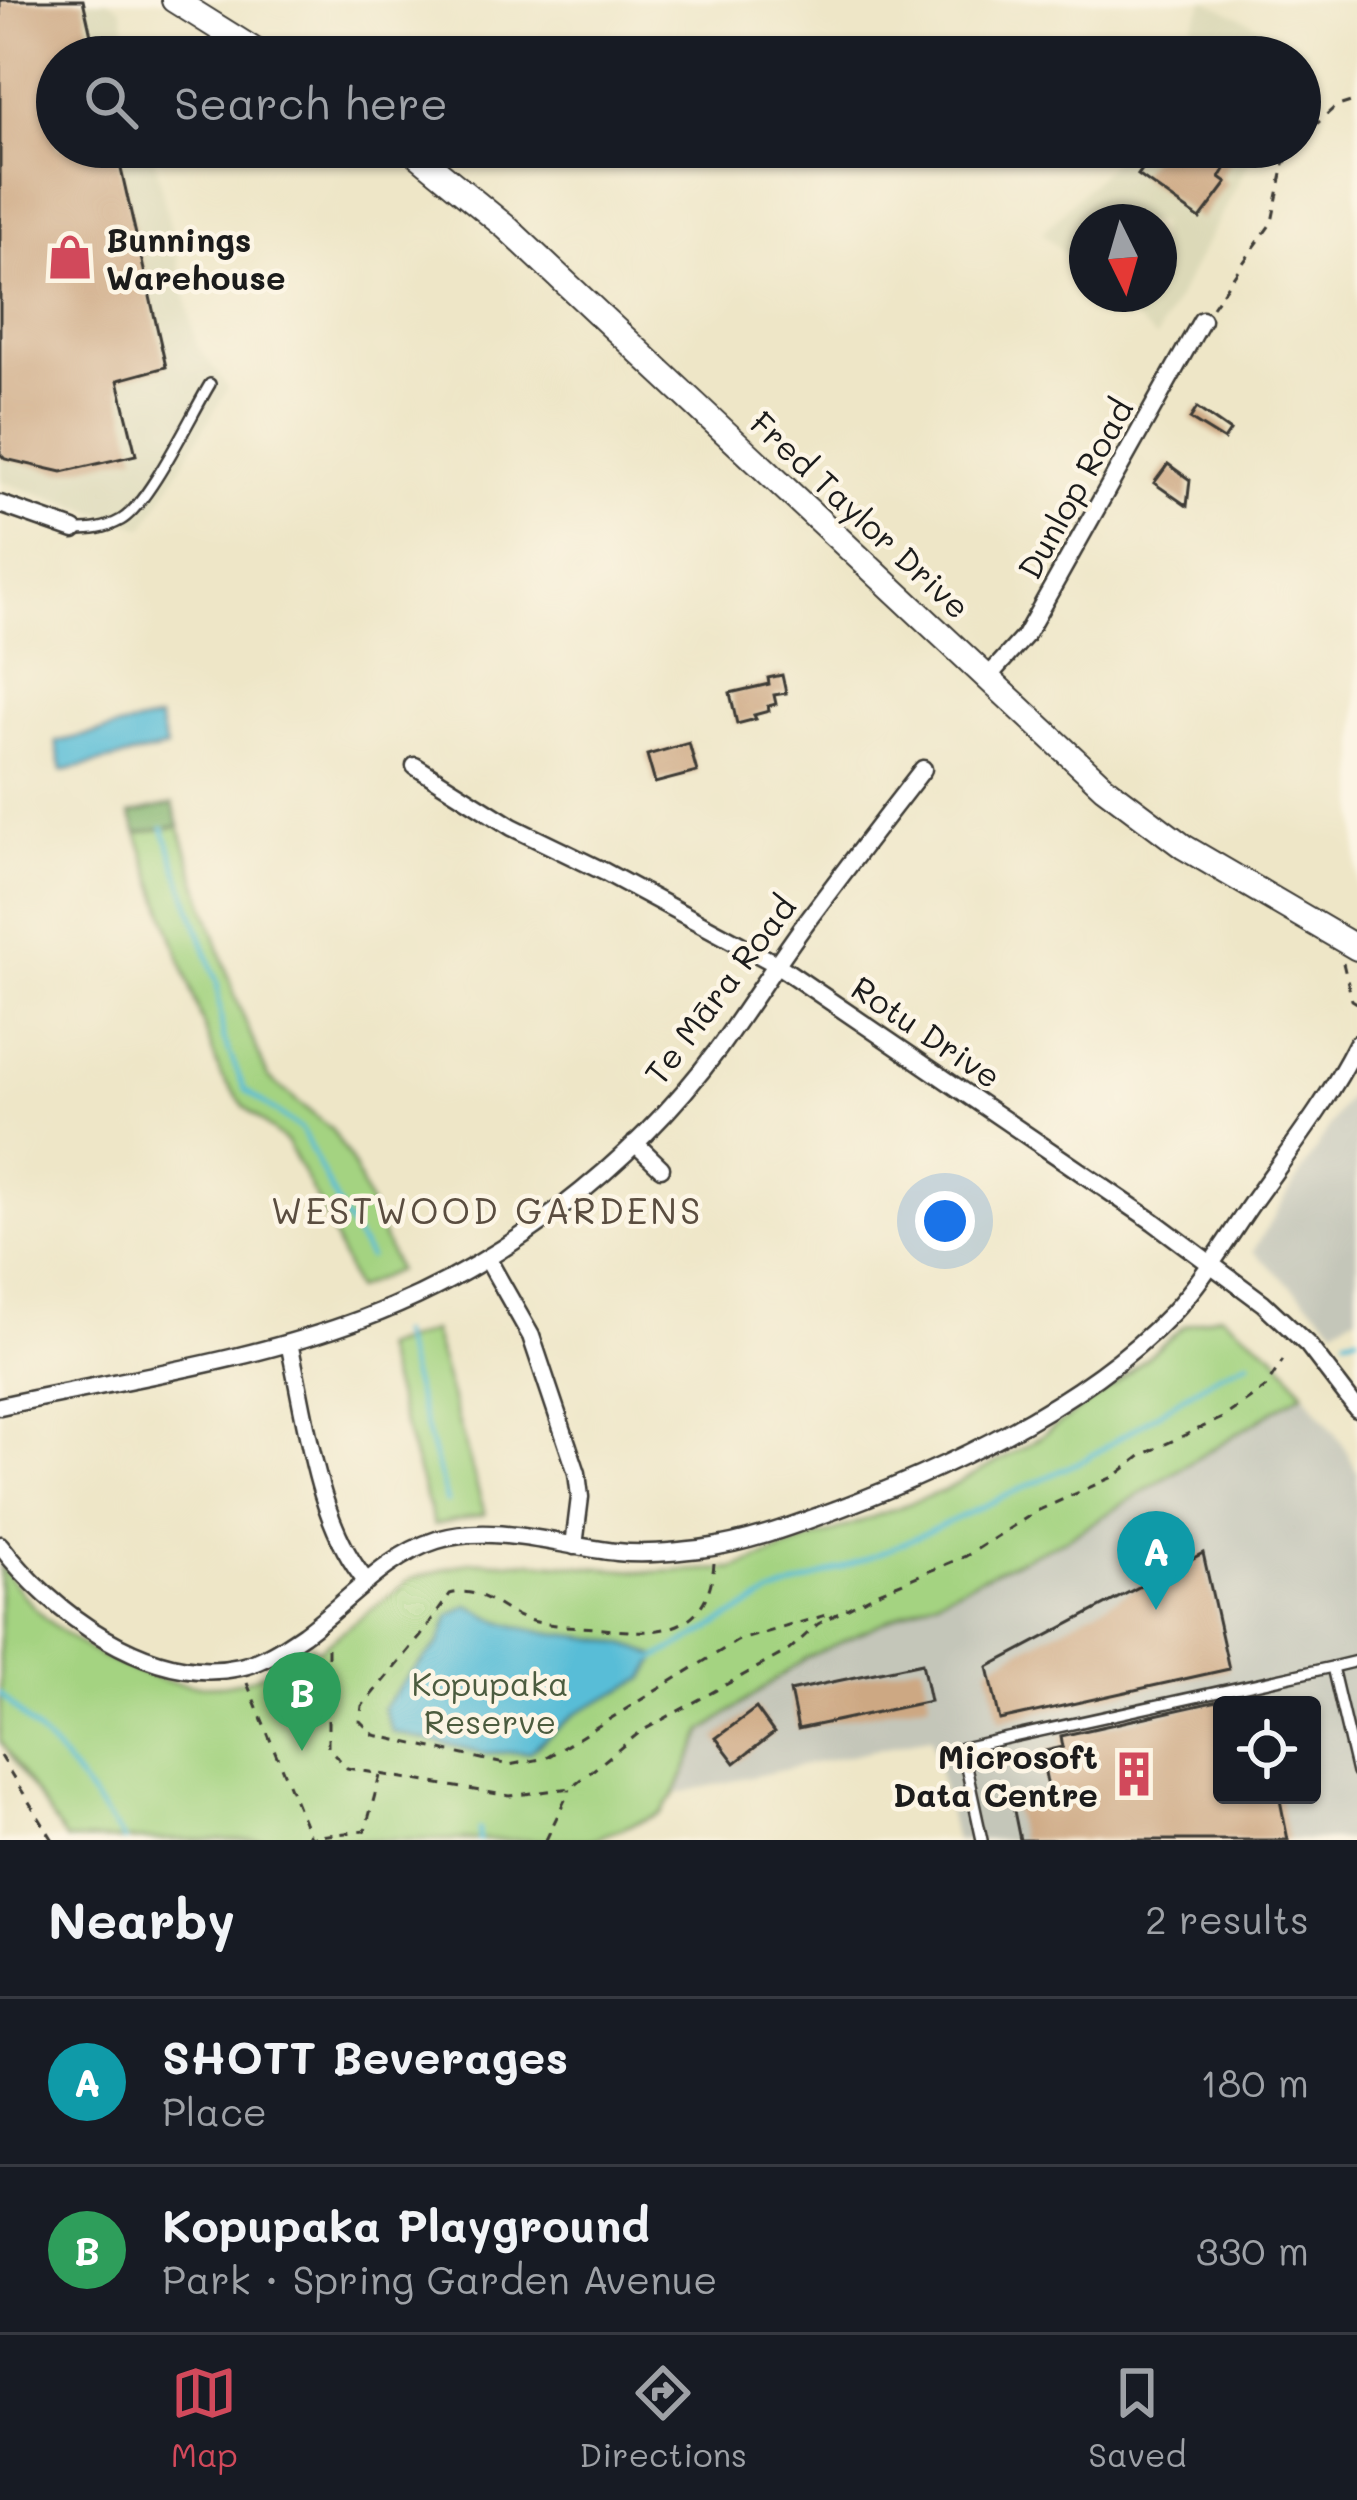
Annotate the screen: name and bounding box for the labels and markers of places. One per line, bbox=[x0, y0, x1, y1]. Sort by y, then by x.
place label: Bunnings Warehouse bbox=[106, 217, 286, 298]
shop icon: Bunnings Warehouse bbox=[45, 232, 95, 282]
pin: A bbox=[1117, 1511, 1195, 1610]
pin: B bbox=[263, 1652, 341, 1751]
place label: Microsoft Data Centre bbox=[893, 1734, 1098, 1815]
building icon: Microsoft Data Centre bbox=[1109, 1749, 1159, 1799]

